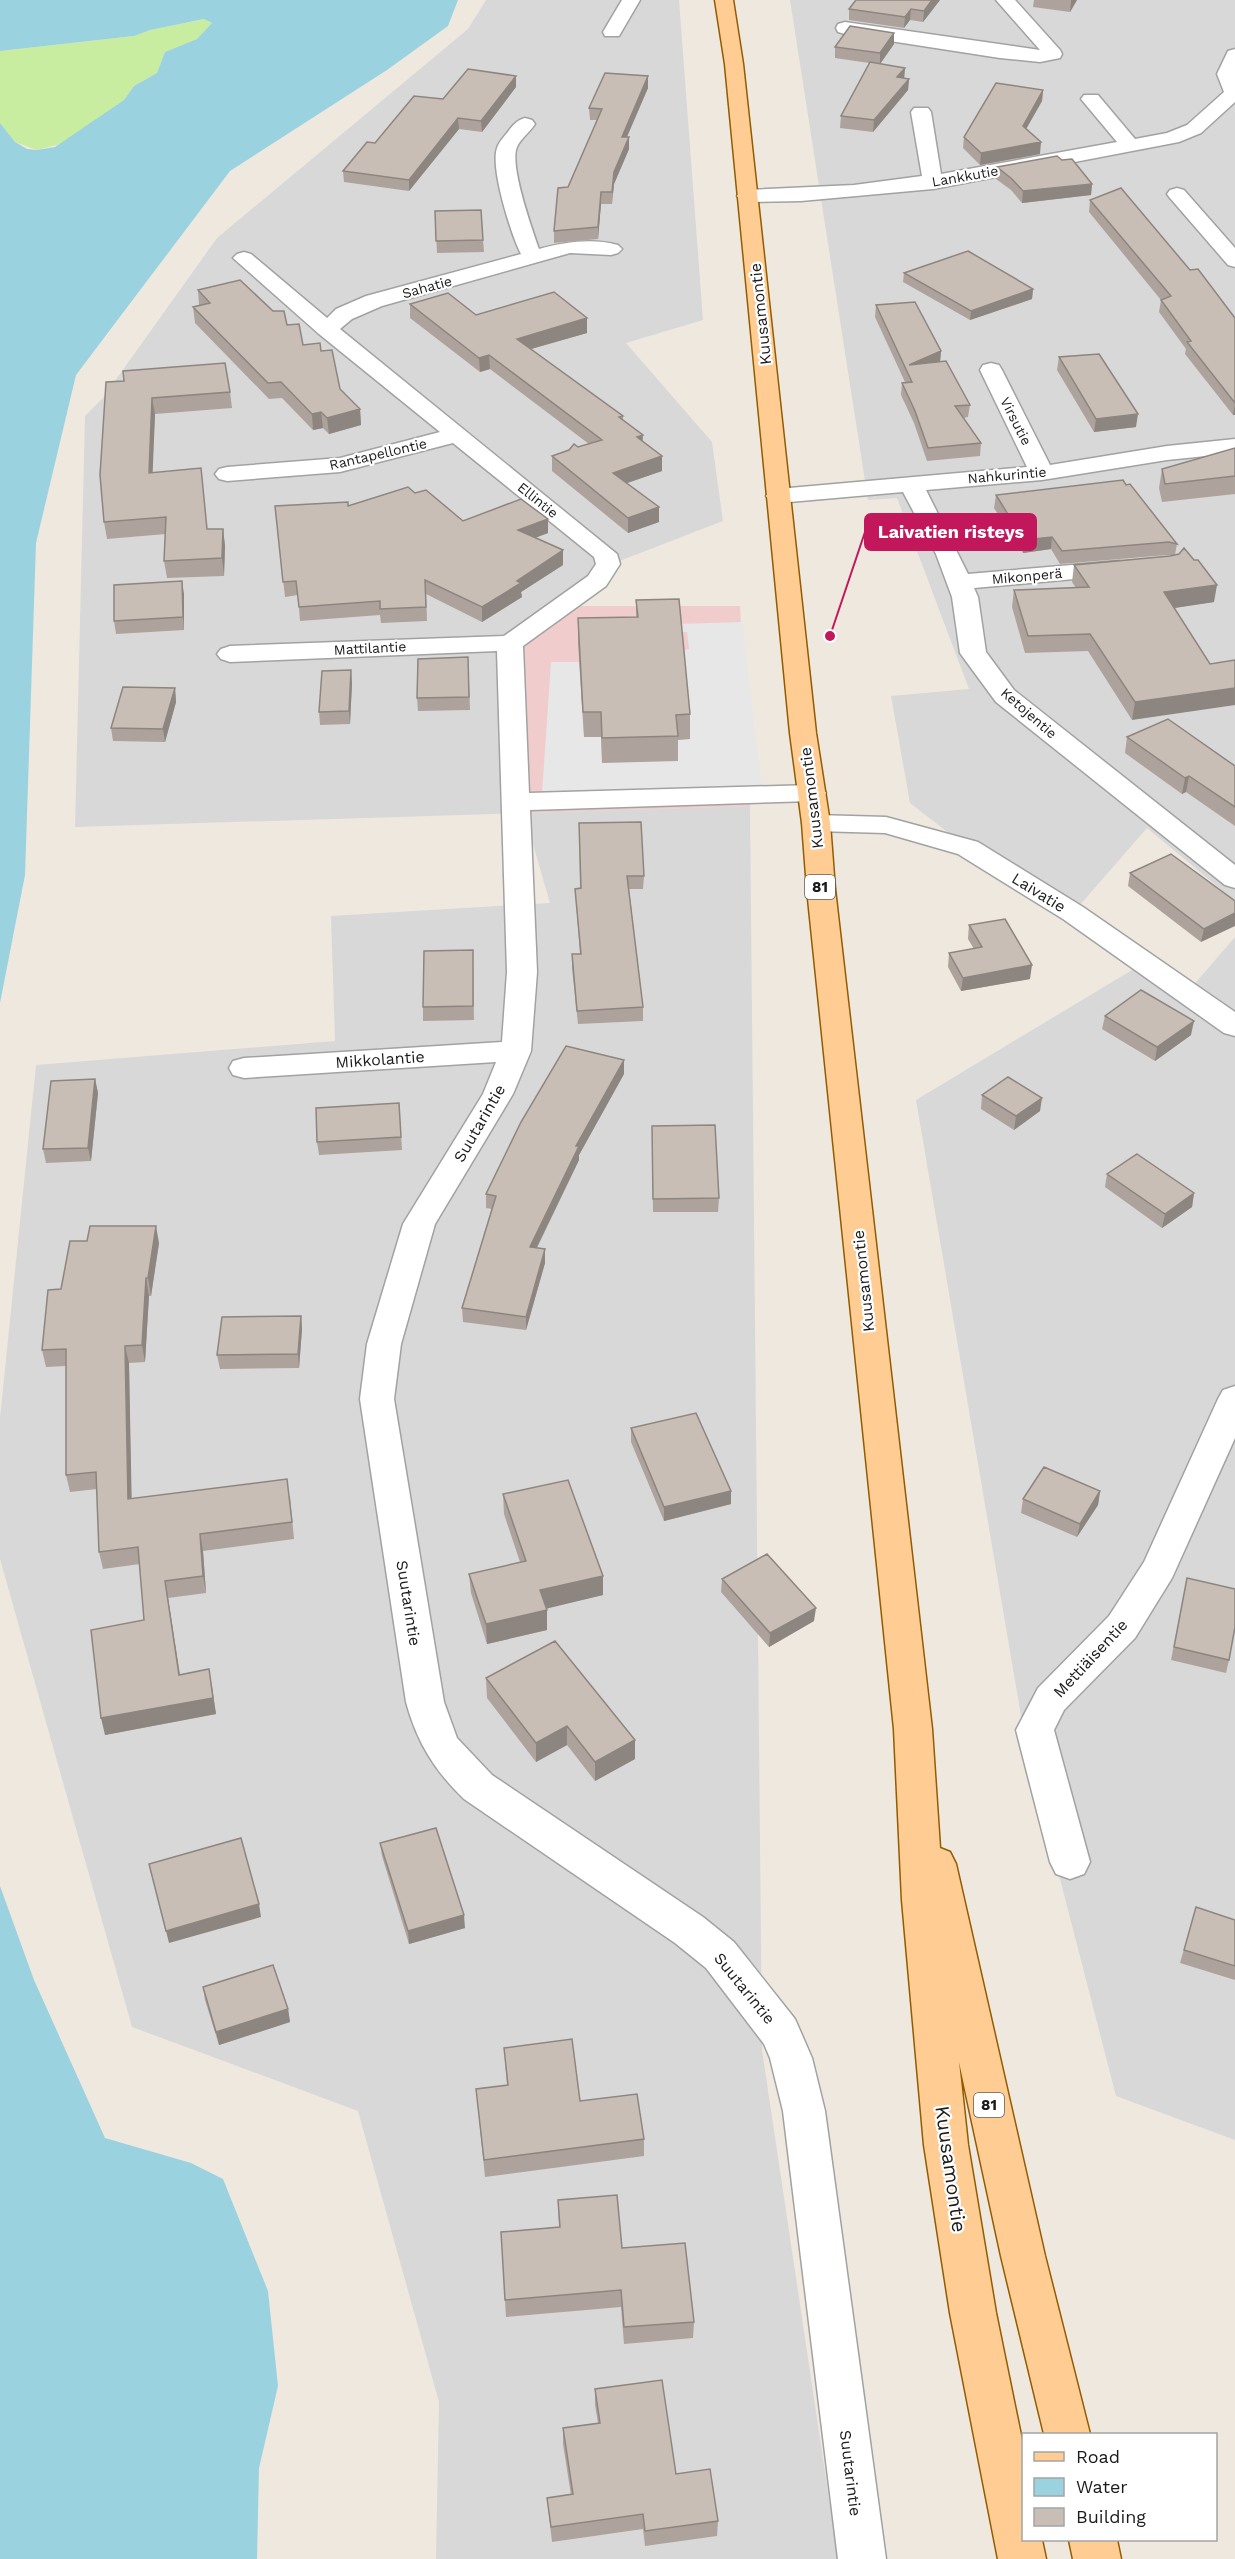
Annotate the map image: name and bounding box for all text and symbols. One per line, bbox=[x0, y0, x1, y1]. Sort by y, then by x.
street label: Lankkutie bbox=[931, 162, 999, 190]
street label: Kuusamontie bbox=[746, 262, 775, 366]
street label: Sahatie bbox=[400, 273, 454, 301]
street label: Virsutie bbox=[997, 394, 1035, 448]
street label: Rantapellontie bbox=[328, 435, 428, 473]
street label: Nahkurintie bbox=[967, 464, 1047, 486]
street label: Ellintie bbox=[515, 479, 561, 521]
callout: Laivatien risteys bbox=[865, 514, 1036, 550]
text: Laivatien risteys bbox=[878, 521, 1025, 542]
street label: Mikonperä bbox=[991, 565, 1063, 587]
street label: Mattilantie bbox=[333, 638, 407, 658]
street label: Ketojentie bbox=[998, 684, 1060, 742]
street label: Kuusamontie bbox=[796, 746, 827, 850]
street label: Laivatie bbox=[1008, 868, 1069, 916]
road number: 81 bbox=[805, 875, 835, 899]
street label: Mikkolantie bbox=[335, 1047, 425, 1072]
street label: Suutarintie bbox=[450, 1081, 509, 1165]
street label: Kuusamontie bbox=[849, 1229, 878, 1333]
street label: Suutarintie bbox=[392, 1559, 425, 1647]
street label: Mettiäisentie bbox=[1049, 1615, 1131, 1701]
street label: Suutarintie bbox=[710, 1949, 779, 2028]
road number: 81 bbox=[974, 2093, 1004, 2117]
street label: Kuusamontie bbox=[930, 2104, 972, 2234]
street label: Suutarintie bbox=[836, 2429, 865, 2517]
legend bbox=[1022, 2433, 1217, 2541]
text: Road bbox=[1076, 2446, 1120, 2467]
text: Water bbox=[1076, 2476, 1128, 2497]
text: Building bbox=[1076, 2506, 1146, 2527]

